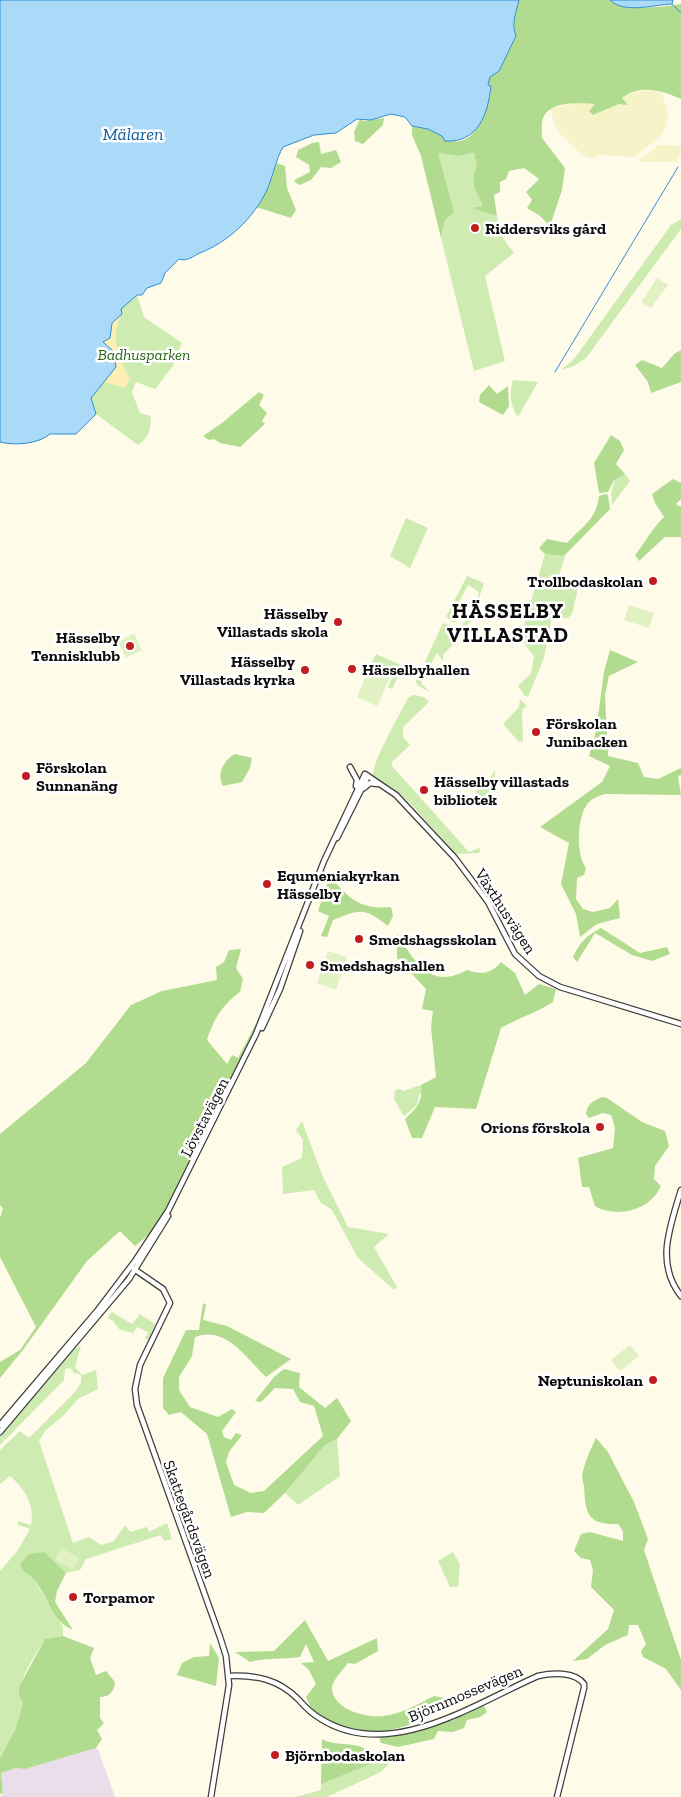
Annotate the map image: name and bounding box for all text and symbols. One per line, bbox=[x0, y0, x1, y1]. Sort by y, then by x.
water label: Mälaren bbox=[103, 123, 163, 145]
place label: Riddersviks gård bbox=[485, 219, 606, 238]
marker: Riddersviks gård bbox=[469, 222, 481, 234]
park label: Badhusparken bbox=[98, 345, 190, 364]
place label: Trollbodaskolan bbox=[527, 572, 644, 591]
marker: Trollbodaskolan bbox=[647, 575, 659, 587]
district label: HÄSSELBY VILLASTAD bbox=[447, 598, 569, 647]
place label: Hässelby Villastads skola bbox=[217, 604, 329, 641]
marker: Hässelby Villastads skola bbox=[332, 616, 344, 628]
place label: Hässelby Tennisklubb bbox=[31, 628, 121, 665]
marker: Hässelby Tennisklubb bbox=[124, 640, 136, 652]
place label: Hässelby Villastads kyrka bbox=[180, 652, 296, 689]
place label: Hässelbyhallen bbox=[362, 660, 470, 679]
marker: Hässelbyhallen bbox=[346, 663, 358, 675]
marker: Hässelby Villastads kyrka bbox=[299, 664, 311, 676]
place label: Förskolan Junibacken bbox=[546, 714, 628, 751]
marker: Förskolan Junibacken bbox=[530, 726, 542, 738]
place label: Förskolan Sunnanäng bbox=[36, 758, 118, 795]
marker: Förskolan Sunnanäng bbox=[20, 770, 32, 782]
place label: Hässelby villastads bibliotek bbox=[433, 772, 569, 809]
marker: Hässelby villastads bibliotek bbox=[418, 784, 430, 796]
street label: Växthusvägen bbox=[471, 864, 541, 958]
place label: Equmeniakyrkan Hässelby bbox=[277, 866, 400, 903]
marker: Equmeniakyrkan Hässelby bbox=[261, 878, 273, 890]
place label: Smedshagsskolan bbox=[369, 930, 497, 949]
marker: Smedshagsskolan bbox=[353, 933, 365, 945]
place label: Smedshagshallen bbox=[320, 956, 445, 975]
marker: Smedshagshallen bbox=[304, 959, 316, 971]
street label: Lövstavägen bbox=[176, 1074, 233, 1160]
place label: Orions förskola bbox=[481, 1118, 590, 1137]
marker: Orions förskola bbox=[594, 1121, 606, 1133]
place label: Neptuniskolan bbox=[538, 1371, 644, 1390]
marker: Neptuniskolan bbox=[647, 1374, 659, 1386]
street label: Skattegårdsvägen bbox=[159, 1458, 220, 1582]
place label: Torpamor bbox=[83, 1588, 155, 1607]
marker: Torpamor bbox=[67, 1591, 79, 1603]
street label: Björnmossevägen bbox=[405, 1660, 526, 1726]
place label: Björnbodaskolan bbox=[285, 1746, 406, 1765]
marker: Björnbodaskolan bbox=[269, 1749, 281, 1761]

